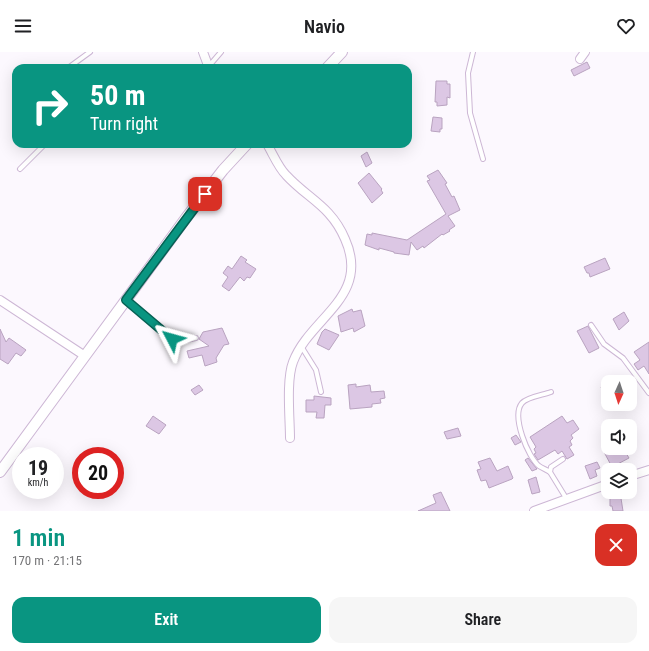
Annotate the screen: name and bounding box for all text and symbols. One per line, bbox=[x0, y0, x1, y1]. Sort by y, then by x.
icon: menu bbox=[12, 15, 34, 37]
icon: heart bbox=[615, 15, 637, 37]
text: Navio bbox=[304, 16, 345, 37]
text: 50 m bbox=[90, 79, 146, 112]
icon: right bbox=[24, 80, 76, 132]
text: Turn right bbox=[90, 113, 158, 134]
pin bbox=[188, 177, 222, 211]
icon: arrive bbox=[194, 183, 216, 205]
position arrow bbox=[151, 318, 193, 360]
north arrow bbox=[601, 375, 637, 411]
map controls bbox=[601, 375, 637, 499]
button: sound bbox=[601, 419, 637, 455]
speed limit sign: 20 bbox=[72, 447, 124, 499]
text: 19 bbox=[28, 456, 48, 480]
button: layers bbox=[601, 463, 637, 499]
text: km/h bbox=[28, 477, 48, 488]
text: 1 min bbox=[12, 524, 65, 552]
button: close bbox=[595, 524, 637, 566]
text: 170 m · 21:15 bbox=[12, 553, 82, 568]
button: Exit bbox=[12, 597, 321, 643]
button: Share bbox=[329, 597, 637, 643]

